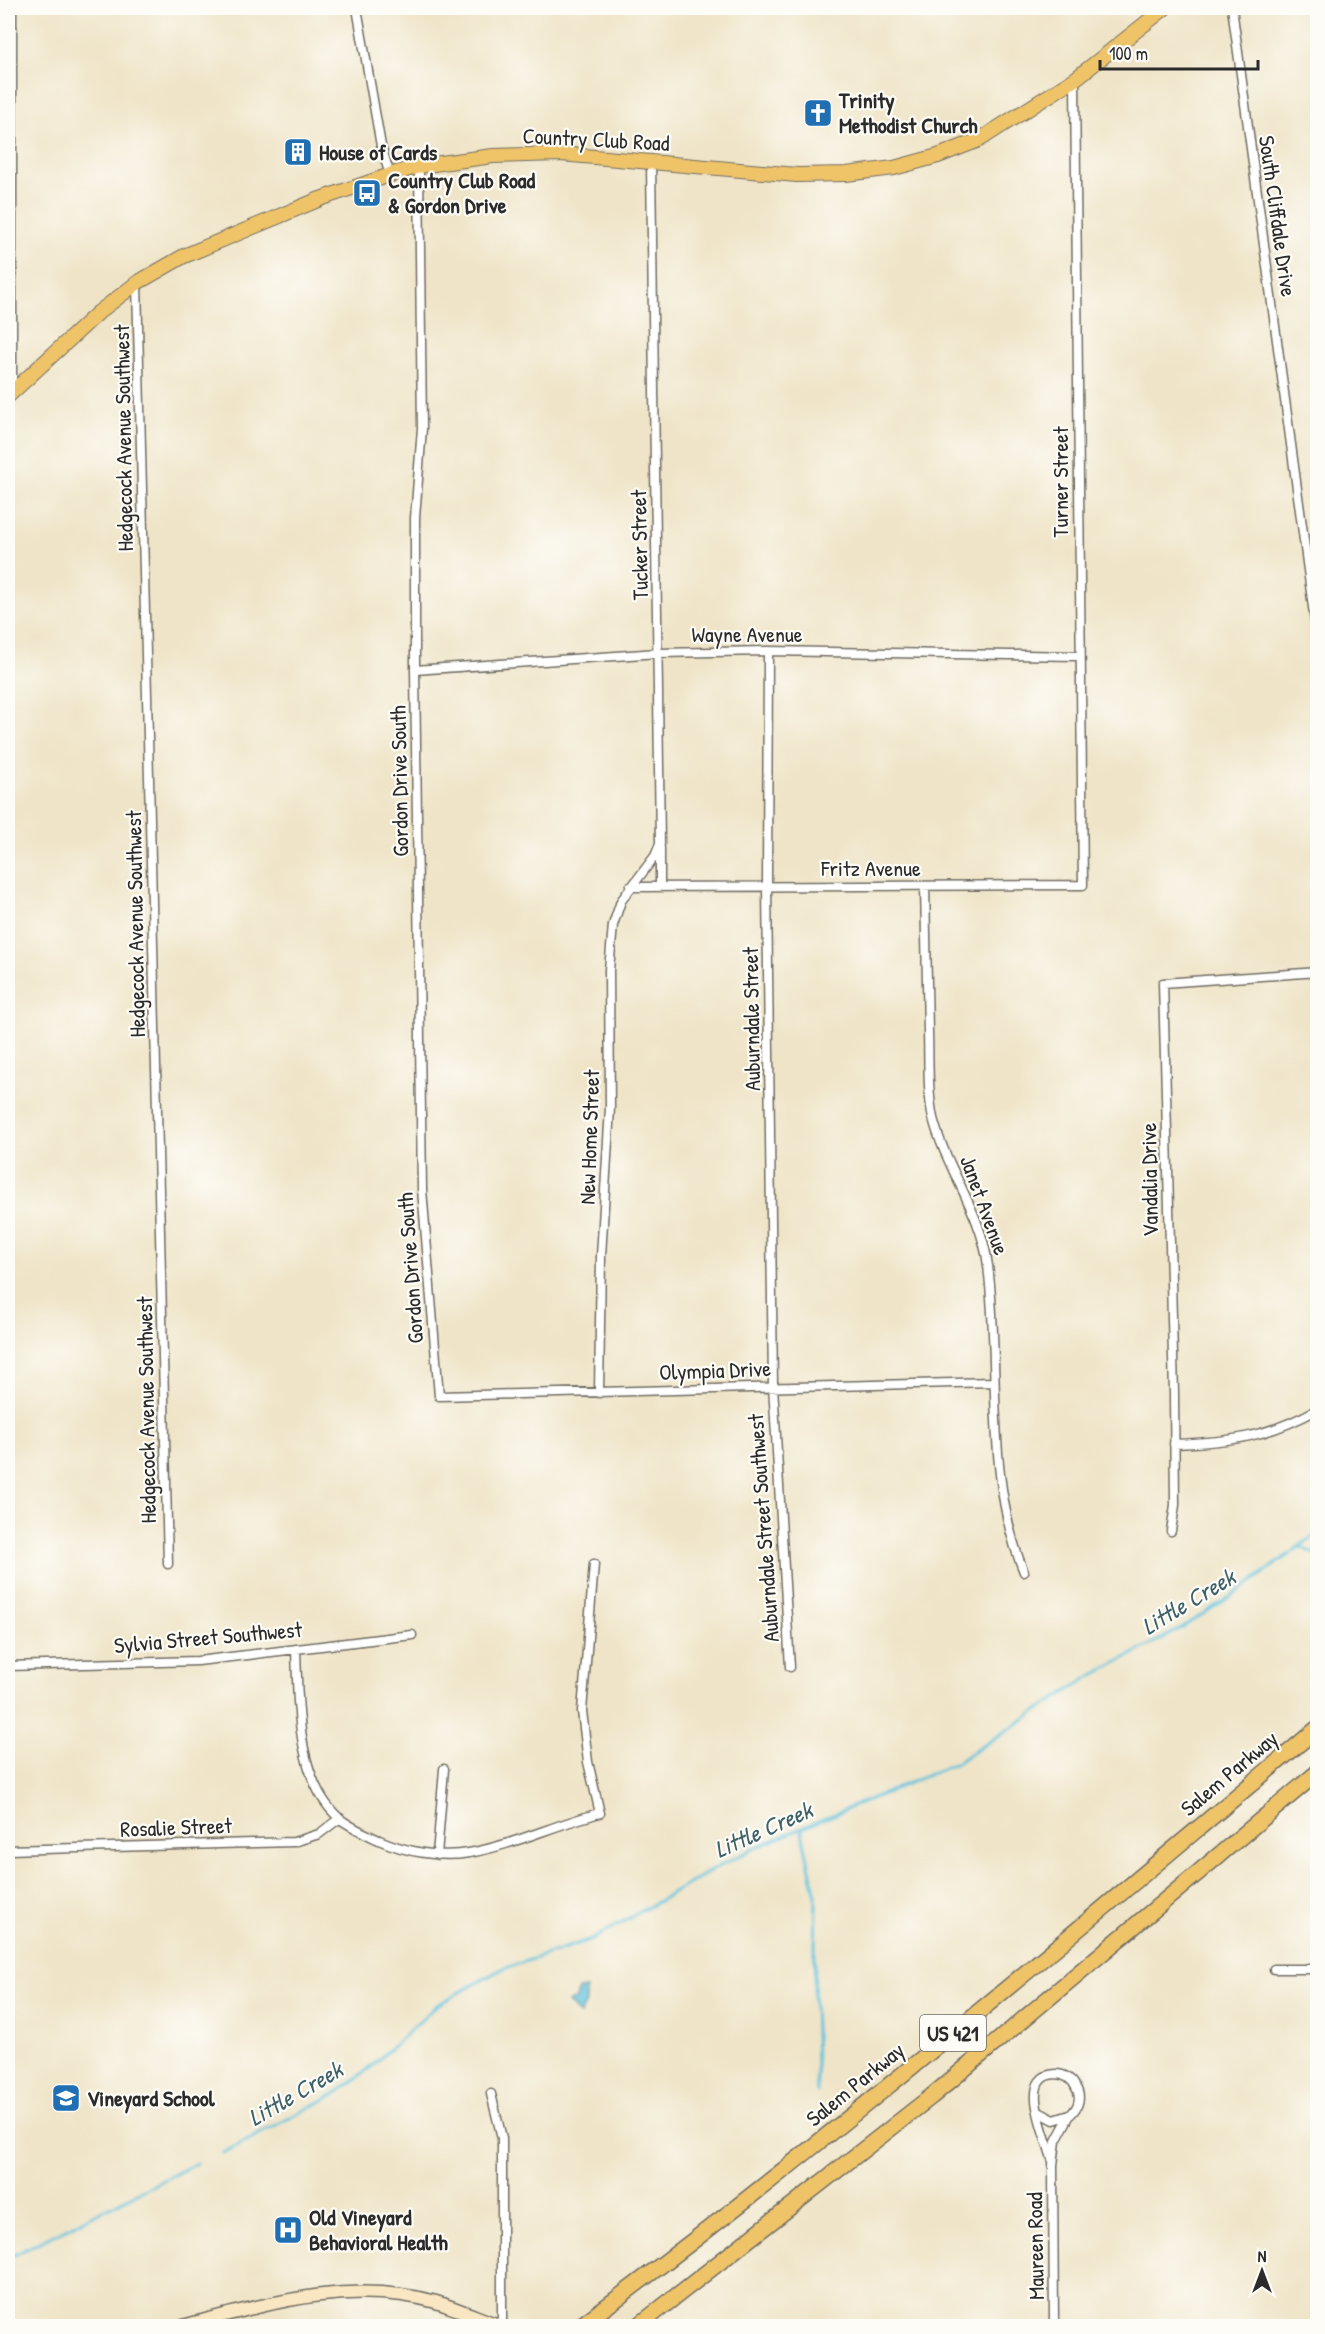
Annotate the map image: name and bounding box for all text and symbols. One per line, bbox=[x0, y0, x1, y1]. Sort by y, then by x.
scale bar bbox=[1100, 33, 1258, 71]
text: 100 m bbox=[1109, 41, 1148, 66]
place label: Trinity Methodist Church bbox=[838, 85, 978, 140]
church icon: Trinity Methodist Church bbox=[802, 97, 834, 129]
street label: Country Club Road bbox=[522, 120, 671, 158]
street label: South Cliffdale Drive bbox=[1252, 134, 1304, 299]
building icon: House of Cards bbox=[282, 136, 314, 168]
place label: House of Cards bbox=[319, 137, 438, 167]
place label: Country Club Road & Gordon Drive bbox=[388, 165, 535, 220]
bus stop icon: Country Club Road & Gordon Drive bbox=[351, 177, 383, 209]
street label: Hedgecock Avenue Southwest bbox=[106, 324, 140, 552]
street label: Turner Street bbox=[1045, 426, 1075, 538]
street label: Tucker Street bbox=[623, 489, 655, 600]
street label: Wayne Avenue bbox=[691, 619, 803, 649]
street label: Gordon Drive South bbox=[383, 705, 415, 857]
street label: Hedgecock Avenue Southwest bbox=[118, 810, 152, 1038]
street label: Fritz Avenue bbox=[820, 853, 921, 883]
street label: Auburndale Street bbox=[735, 946, 767, 1091]
street label: New Home Street bbox=[572, 1069, 606, 1205]
street label: Vandalia Drive bbox=[1133, 1123, 1165, 1237]
street label: Janet Avenue bbox=[953, 1151, 1017, 1259]
street label: Gordon Drive South bbox=[390, 1191, 430, 1345]
street label: Hedgecock Avenue Southwest bbox=[129, 1296, 163, 1524]
street label: Olympia Drive bbox=[659, 1353, 772, 1387]
street label: Auburndale Street Southwest bbox=[740, 1413, 786, 1643]
water label: Little Creek bbox=[1135, 1560, 1242, 1641]
street label: Sylvia Street Southwest bbox=[113, 1614, 304, 1660]
street label: Salem Parkway bbox=[1174, 1723, 1284, 1823]
water label: Little Creek bbox=[709, 1792, 819, 1865]
street label: Rosalie Street bbox=[120, 1810, 233, 1844]
road number: US 421 bbox=[920, 2015, 986, 2051]
street label: Salem Parkway bbox=[800, 2035, 910, 2133]
water label: Little Creek bbox=[242, 2052, 350, 2133]
school or university icon: Vineyard School bbox=[50, 2082, 82, 2114]
place label: Vineyard School bbox=[87, 2083, 216, 2114]
street label: Maureen Road bbox=[1019, 2192, 1051, 2300]
place label: Old Vineyard Behavioral Health bbox=[309, 2202, 448, 2257]
hospital icon: Old Vineyard Behavioral Health bbox=[272, 2214, 304, 2246]
north arrow bbox=[1232, 2241, 1292, 2301]
text: N bbox=[1258, 2245, 1267, 2267]

